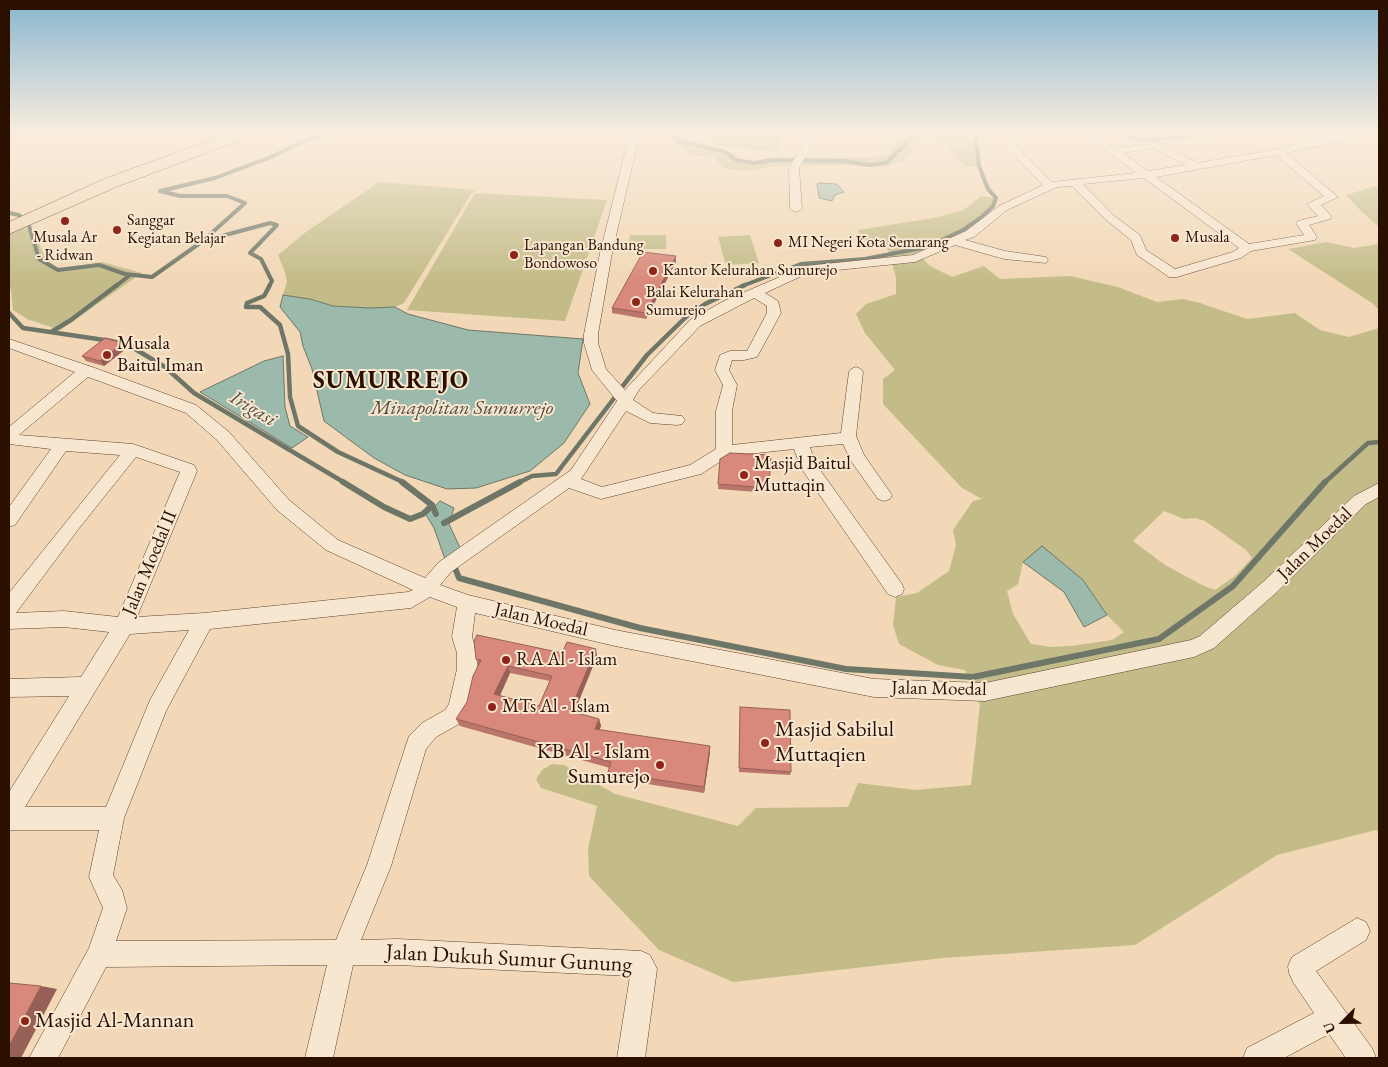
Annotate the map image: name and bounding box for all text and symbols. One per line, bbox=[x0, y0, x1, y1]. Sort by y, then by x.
place label: Sanggar Kegiatan Belajar bbox=[127, 211, 225, 249]
marker: Musala Ar - Ridwan bbox=[59, 215, 71, 227]
marker: Sanggar Kegiatan Belajar bbox=[111, 224, 123, 236]
place label: Musala Ar - Ridwan bbox=[33, 228, 97, 266]
place label: Musala bbox=[1185, 228, 1230, 248]
marker: Musala bbox=[1169, 232, 1181, 244]
place label: MI Negeri Kota Semarang bbox=[788, 233, 949, 253]
place label: Lapangan Bandung Bondowoso bbox=[524, 236, 644, 274]
marker: MI Negeri Kota Semarang bbox=[772, 237, 784, 249]
marker: Lapangan Bandung Bondowoso bbox=[508, 249, 520, 261]
place label: Kantor Kelurahan Sumurejo bbox=[663, 261, 837, 281]
marker: Kantor Kelurahan Sumurejo bbox=[647, 265, 659, 277]
place label: Balai Kelurahan Sumurejo bbox=[646, 283, 743, 321]
marker: Balai Kelurahan Sumurejo bbox=[630, 296, 642, 308]
place label: Musala Baitul Iman bbox=[117, 333, 204, 377]
marker: Musala Baitul Iman bbox=[101, 349, 113, 361]
district label: SUMURREJO bbox=[312, 367, 470, 395]
water label: Irigasi bbox=[225, 386, 281, 432]
water label: Minapolitan Sumurrejo bbox=[371, 397, 553, 421]
place label: Masjid Baitul Muttaqin bbox=[754, 453, 851, 497]
marker: Masjid Baitul Muttaqin bbox=[738, 469, 750, 481]
street label: Jalan Moedal bbox=[1273, 503, 1357, 585]
street label: Jalan Moedal II bbox=[118, 507, 182, 619]
street label: Jalan Moedal bbox=[492, 598, 590, 642]
place label: RA Al - Islam bbox=[516, 649, 617, 671]
marker: RA Al - Islam bbox=[500, 654, 512, 666]
street label: Jalan Moedal bbox=[891, 677, 987, 701]
place label: MTs Al - Islam bbox=[502, 696, 610, 718]
marker: MTs Al - Islam bbox=[486, 701, 498, 713]
place label: Masjid Sabilul Muttaqien bbox=[775, 717, 894, 768]
marker: Masjid Sabilul Muttaqien bbox=[759, 737, 771, 749]
place label: KB Al - Islam Sumurejo bbox=[537, 739, 650, 790]
marker: KB Al - Islam Sumurejo bbox=[654, 759, 666, 771]
street label: Jalan Dukuh Sumur Gunung bbox=[385, 939, 633, 979]
north arrow bbox=[1318, 997, 1368, 1047]
place label: Masjid Al-Mannan bbox=[35, 1008, 194, 1034]
marker: Masjid Al-Mannan bbox=[19, 1015, 31, 1027]
text: U bbox=[1319, 1020, 1340, 1036]

